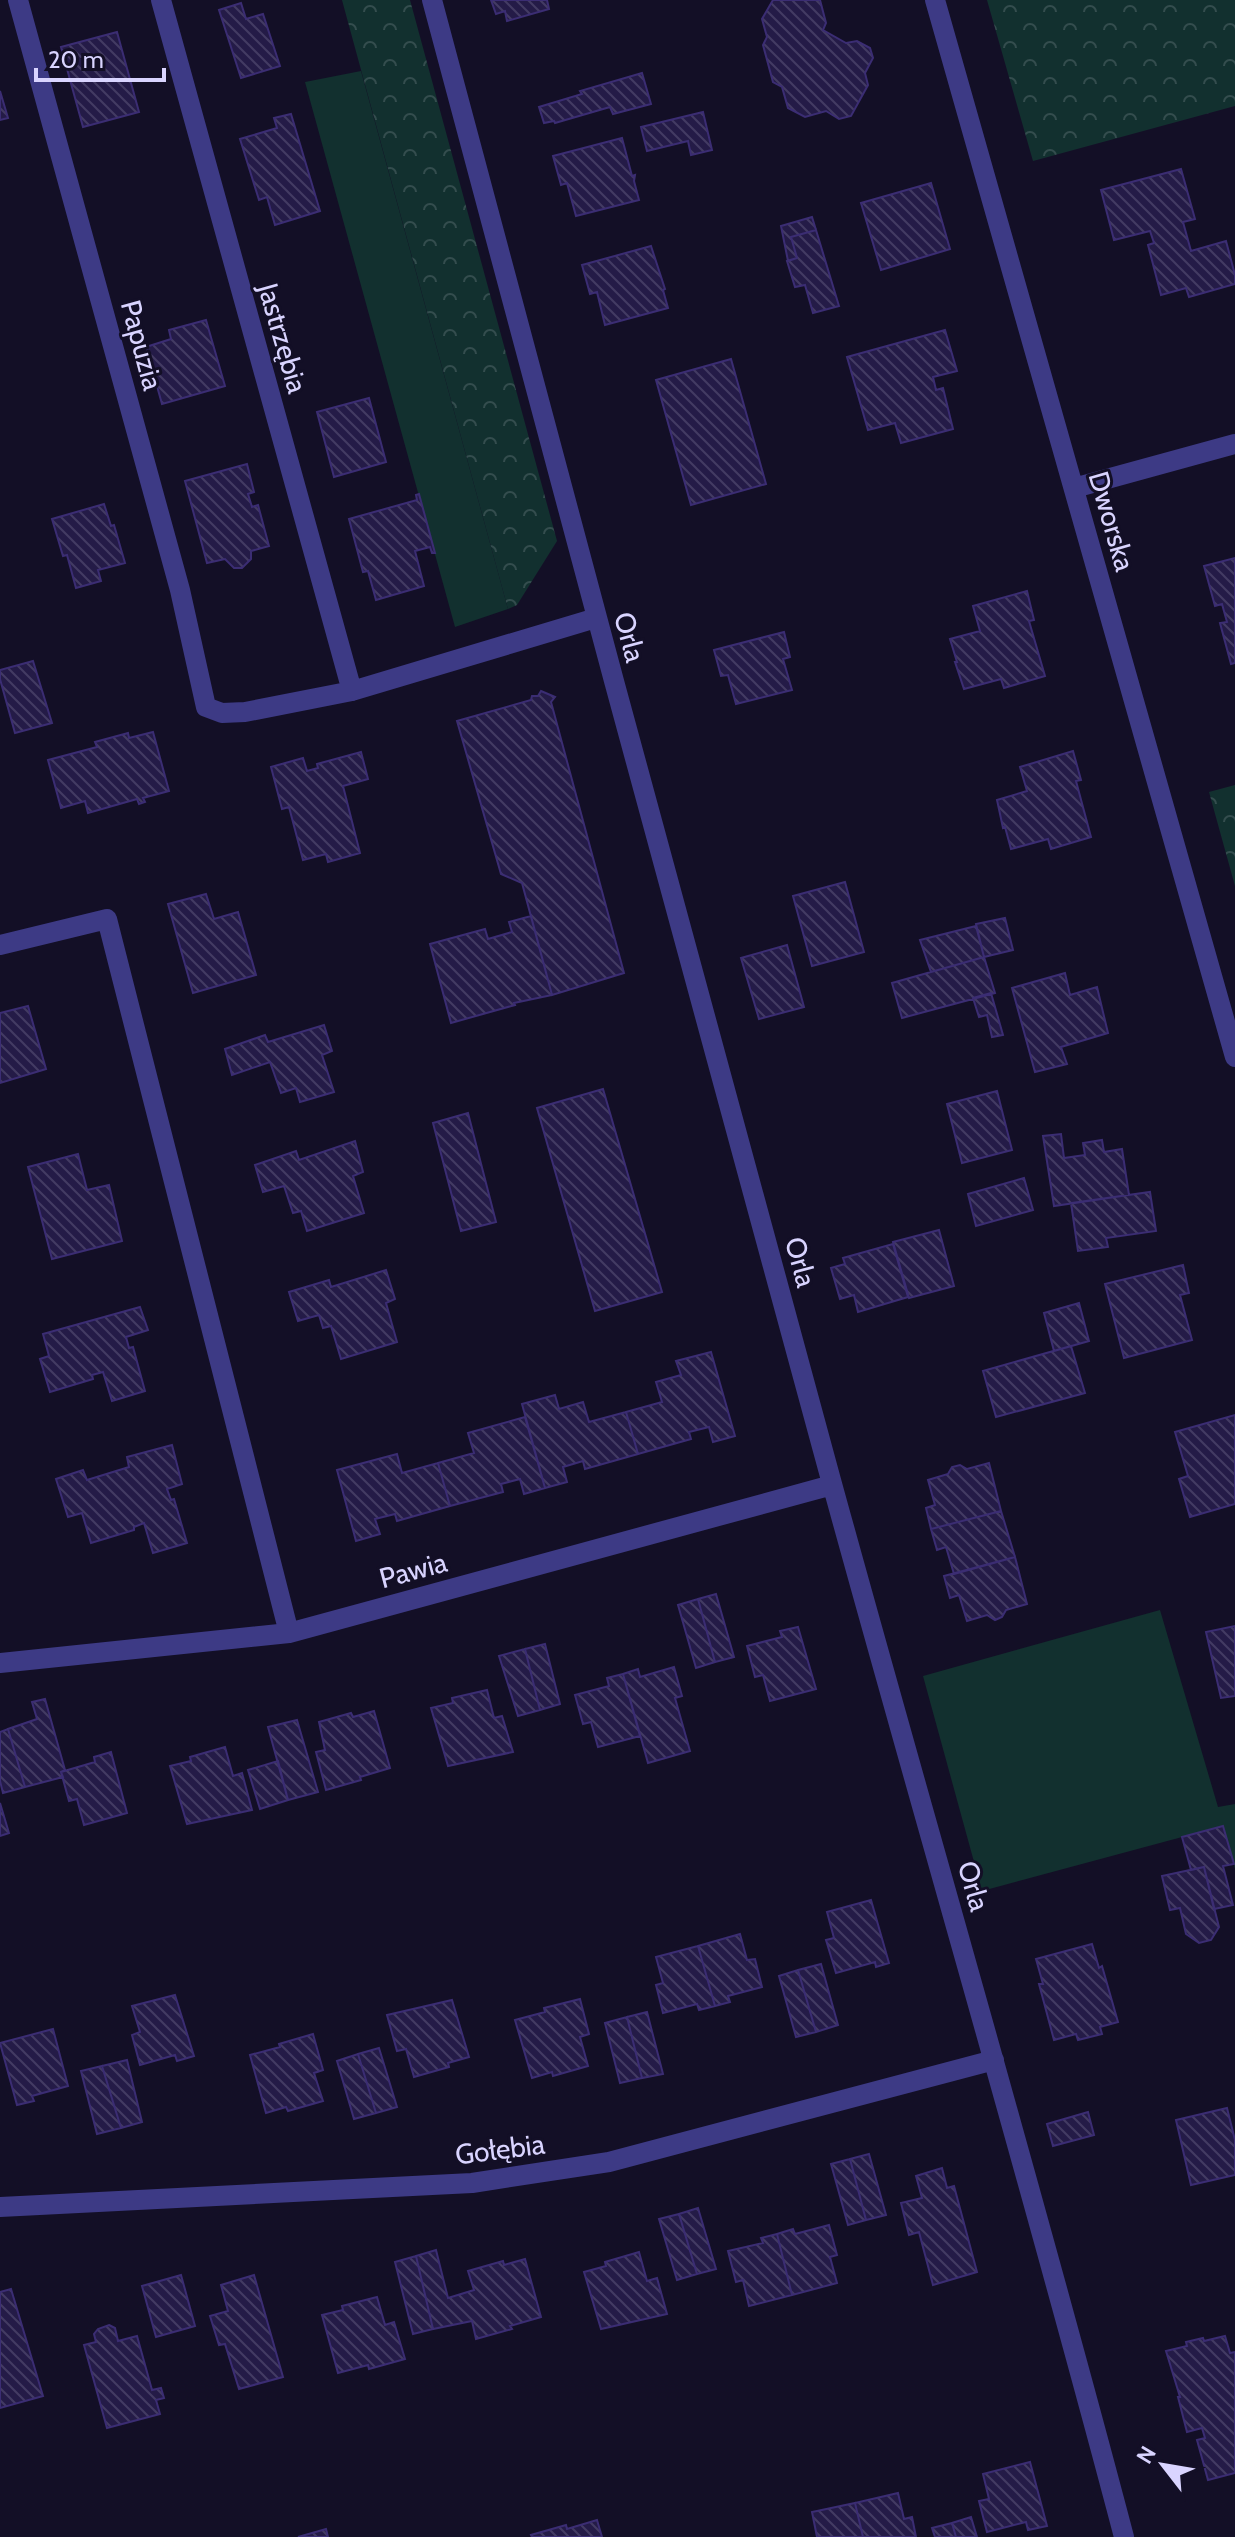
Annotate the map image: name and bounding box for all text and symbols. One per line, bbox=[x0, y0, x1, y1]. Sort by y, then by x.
scale bar bbox=[36, 32, 164, 82]
text: 20 m bbox=[48, 45, 104, 74]
street label: Jastrzębia bbox=[251, 278, 315, 397]
street label: Papuzia bbox=[114, 296, 170, 394]
street label: Dworska bbox=[1082, 467, 1143, 575]
street label: Orla bbox=[607, 608, 653, 666]
street label: Orla bbox=[778, 1233, 824, 1291]
street label: Pawia bbox=[376, 1545, 451, 1595]
street label: Orla bbox=[951, 1857, 997, 1915]
street label: Gołębia bbox=[453, 2127, 547, 2171]
north arrow bbox=[1123, 2425, 1203, 2505]
text: N bbox=[1131, 2441, 1162, 2469]

